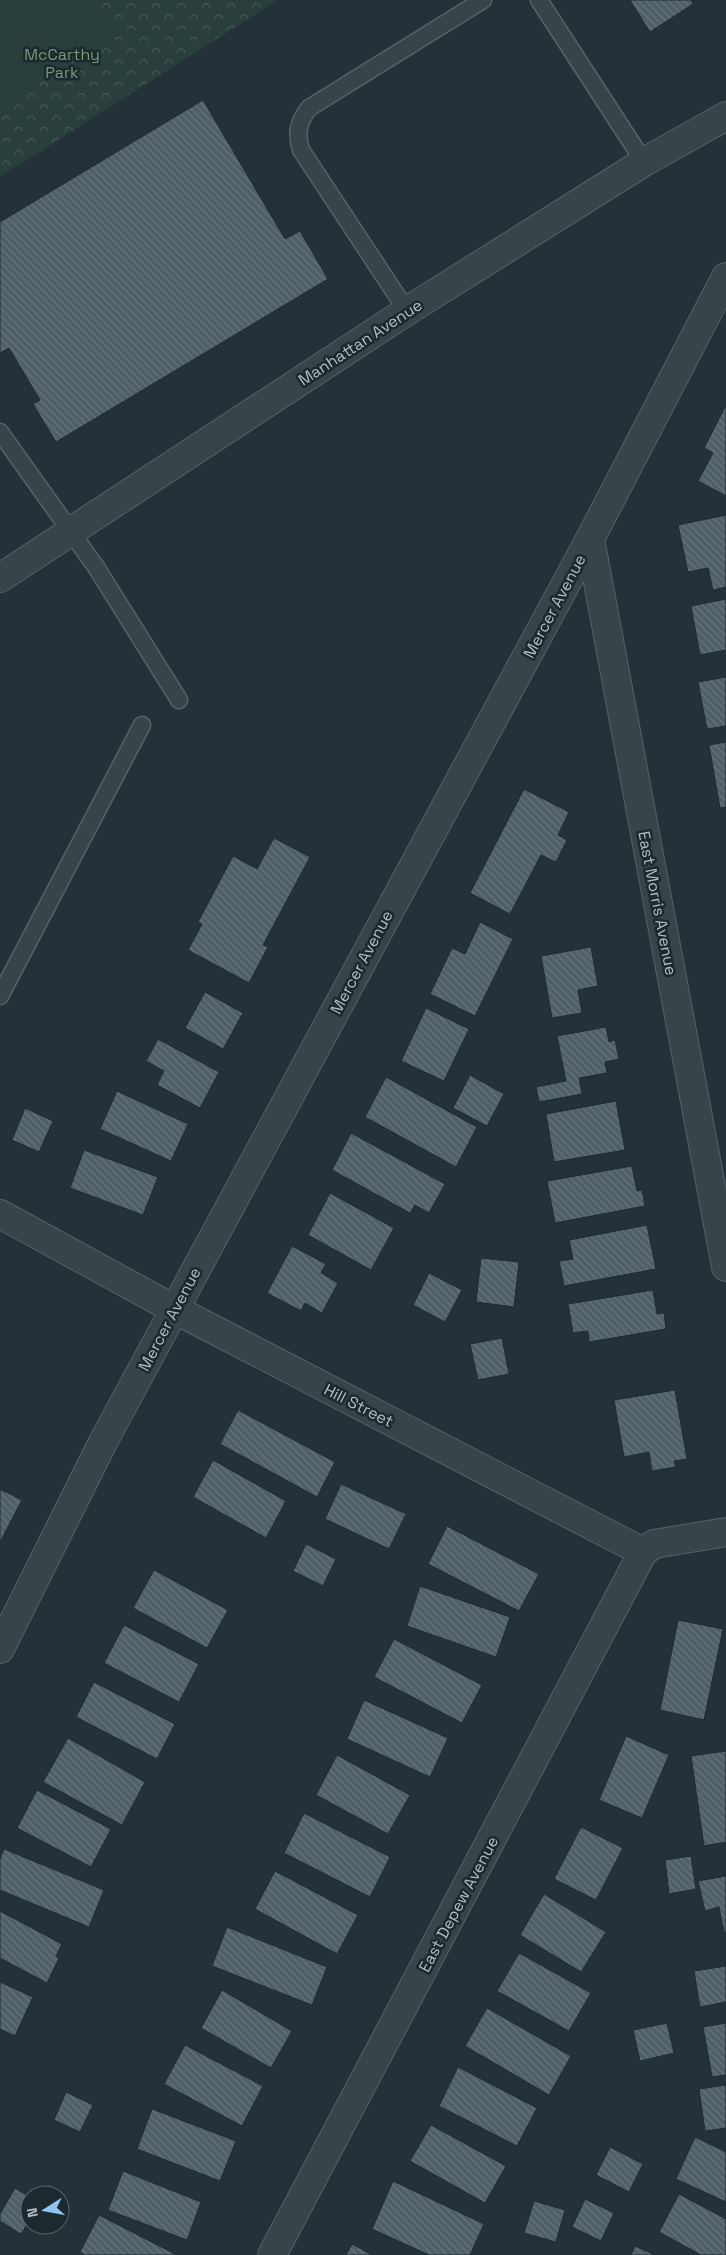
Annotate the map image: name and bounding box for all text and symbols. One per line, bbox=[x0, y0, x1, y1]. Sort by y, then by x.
park label: McCarthy Park bbox=[24, 44, 100, 83]
street label: Manhattan Avenue bbox=[294, 294, 426, 390]
street label: Mercer Avenue bbox=[518, 551, 591, 662]
street label: East Morris Avenue bbox=[633, 829, 682, 977]
street label: Mercer Avenue bbox=[325, 907, 398, 1018]
street label: Mercer Avenue bbox=[133, 1264, 206, 1375]
street label: Hill Street bbox=[320, 1379, 397, 1432]
street label: East Depew Avenue bbox=[414, 1833, 503, 1976]
north arrow bbox=[20, 2185, 70, 2235]
text: N bbox=[23, 2206, 42, 2219]

